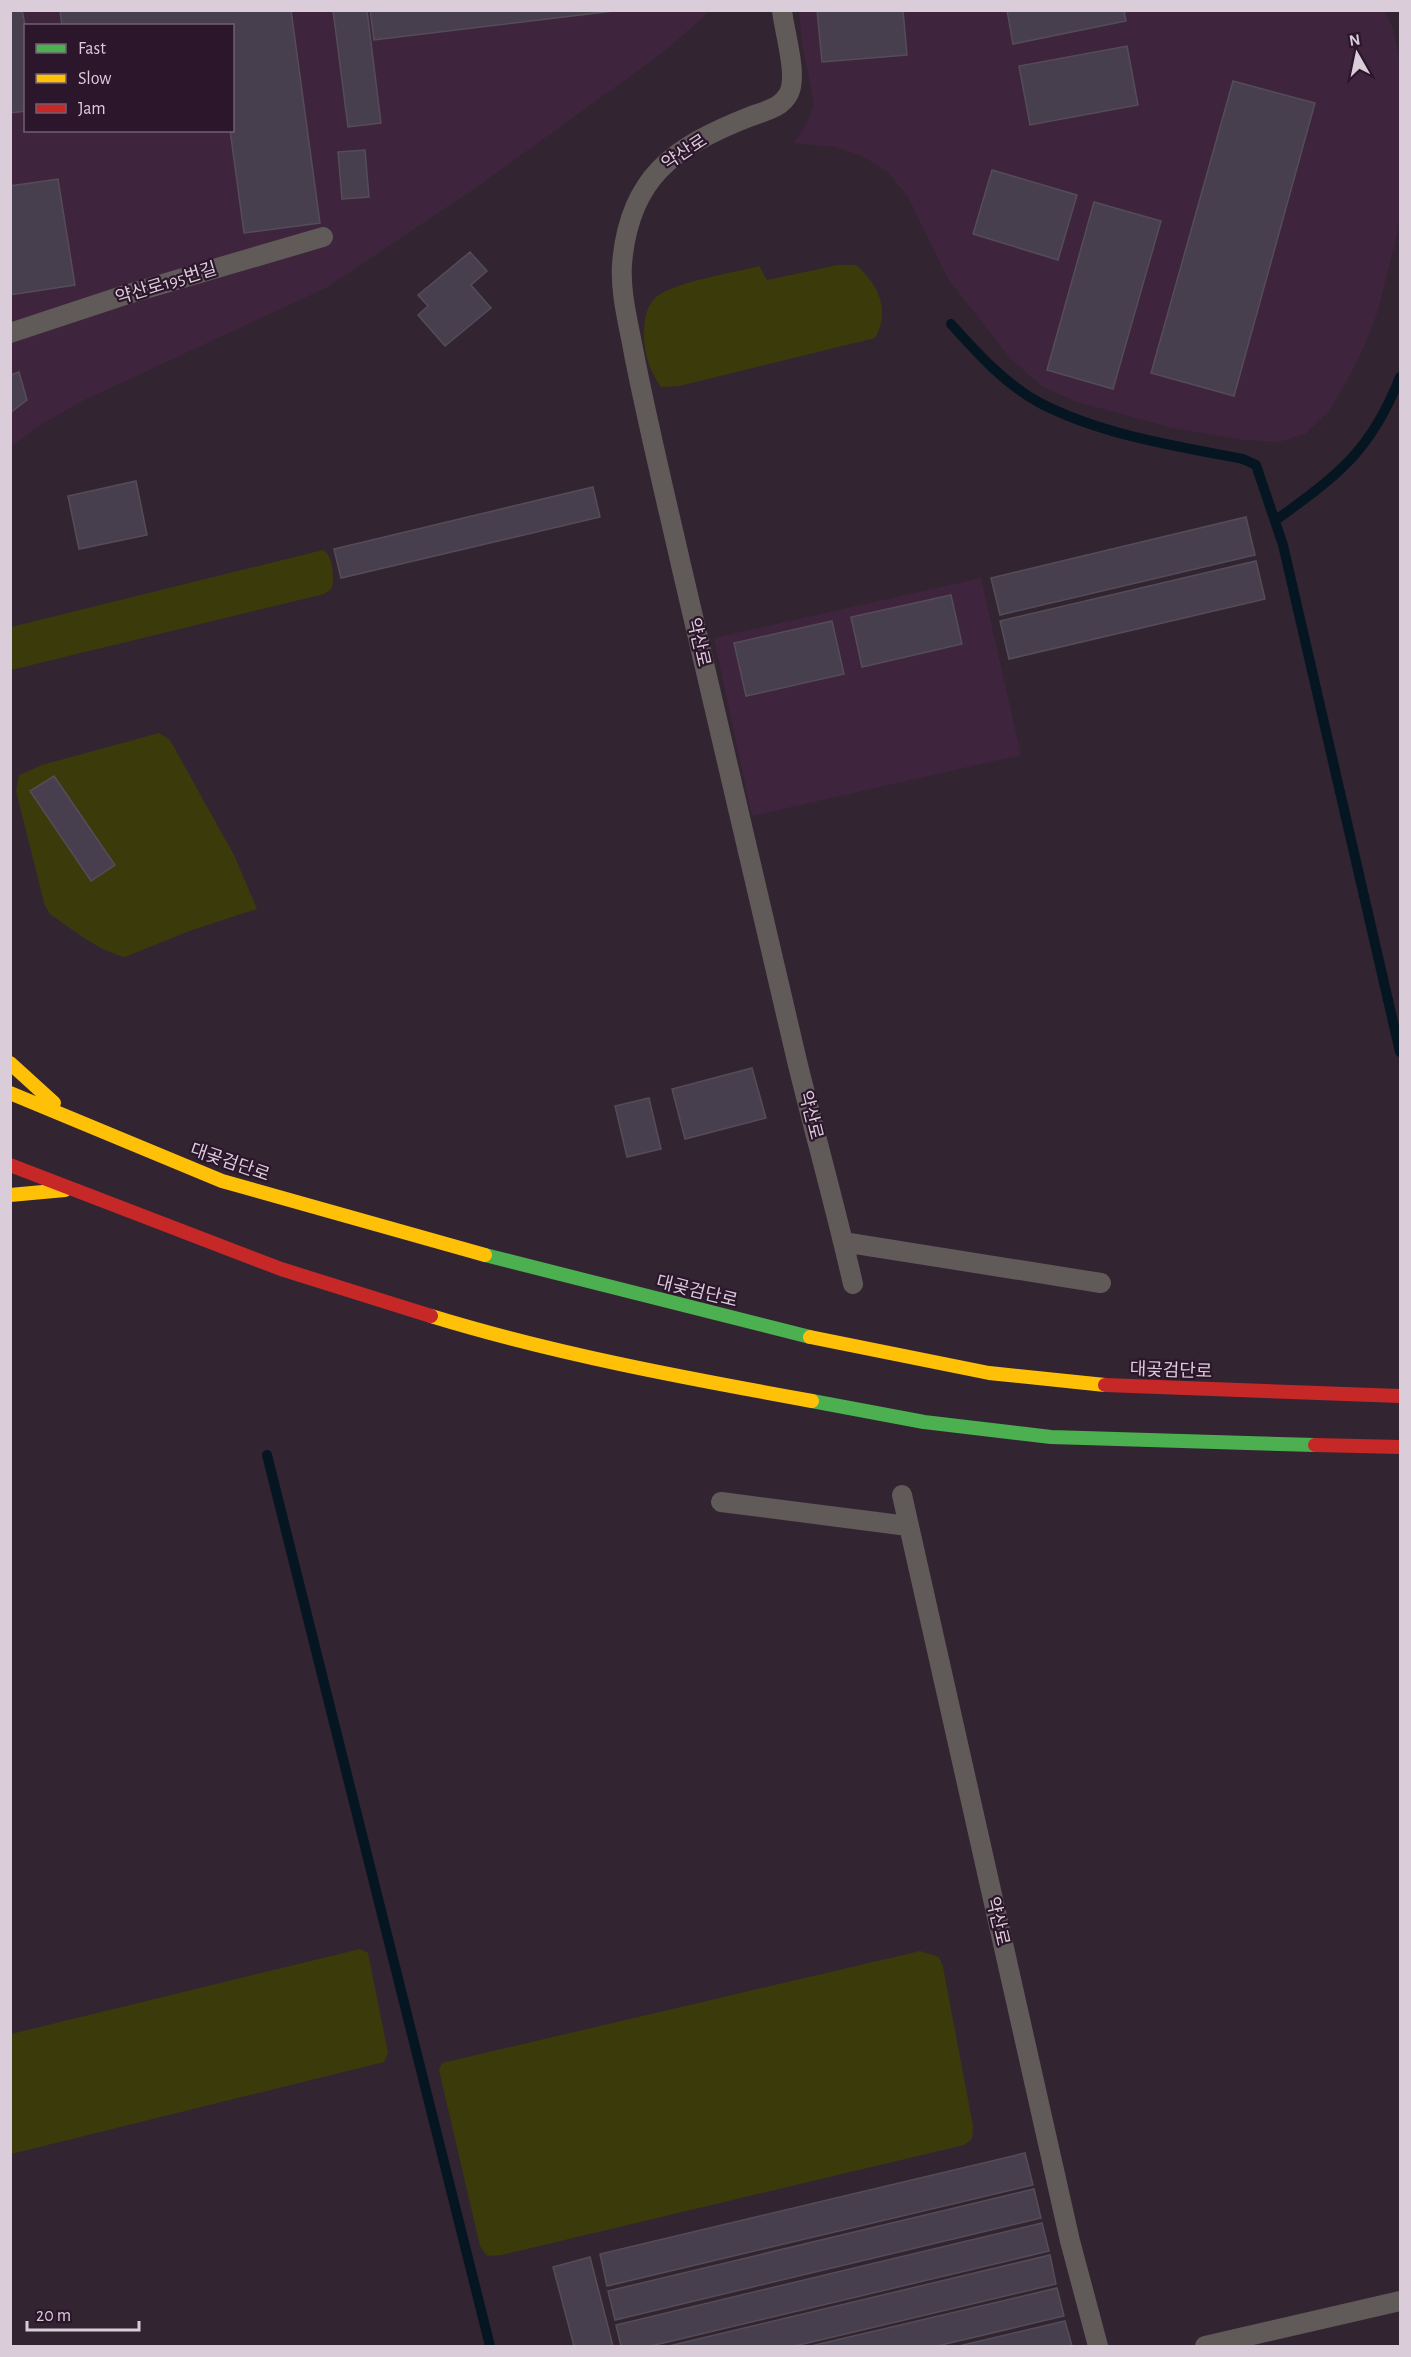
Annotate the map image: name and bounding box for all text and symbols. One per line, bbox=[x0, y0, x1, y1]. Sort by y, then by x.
legend bbox=[24, 24, 234, 132]
north arrow bbox=[1327, 24, 1387, 84]
text: N bbox=[1348, 31, 1362, 49]
text: Fast bbox=[78, 40, 106, 58]
text: Slow bbox=[78, 70, 111, 88]
text: Jam bbox=[78, 100, 106, 118]
street label: 약산로 bbox=[658, 131, 710, 174]
street label: 약산로195번길 bbox=[113, 259, 219, 308]
street label: 약산로 bbox=[684, 616, 713, 668]
street label: 약산로 bbox=[795, 1089, 826, 1142]
street label: 대곶검단로 bbox=[188, 1139, 272, 1185]
street label: 대곶검단로 bbox=[654, 1271, 740, 1311]
street label: 대곶검단로 bbox=[1129, 1359, 1213, 1381]
street label: 약산로 bbox=[983, 1895, 1012, 1947]
scale bar bbox=[27, 2294, 140, 2332]
text: 20 m bbox=[36, 2307, 71, 2325]

